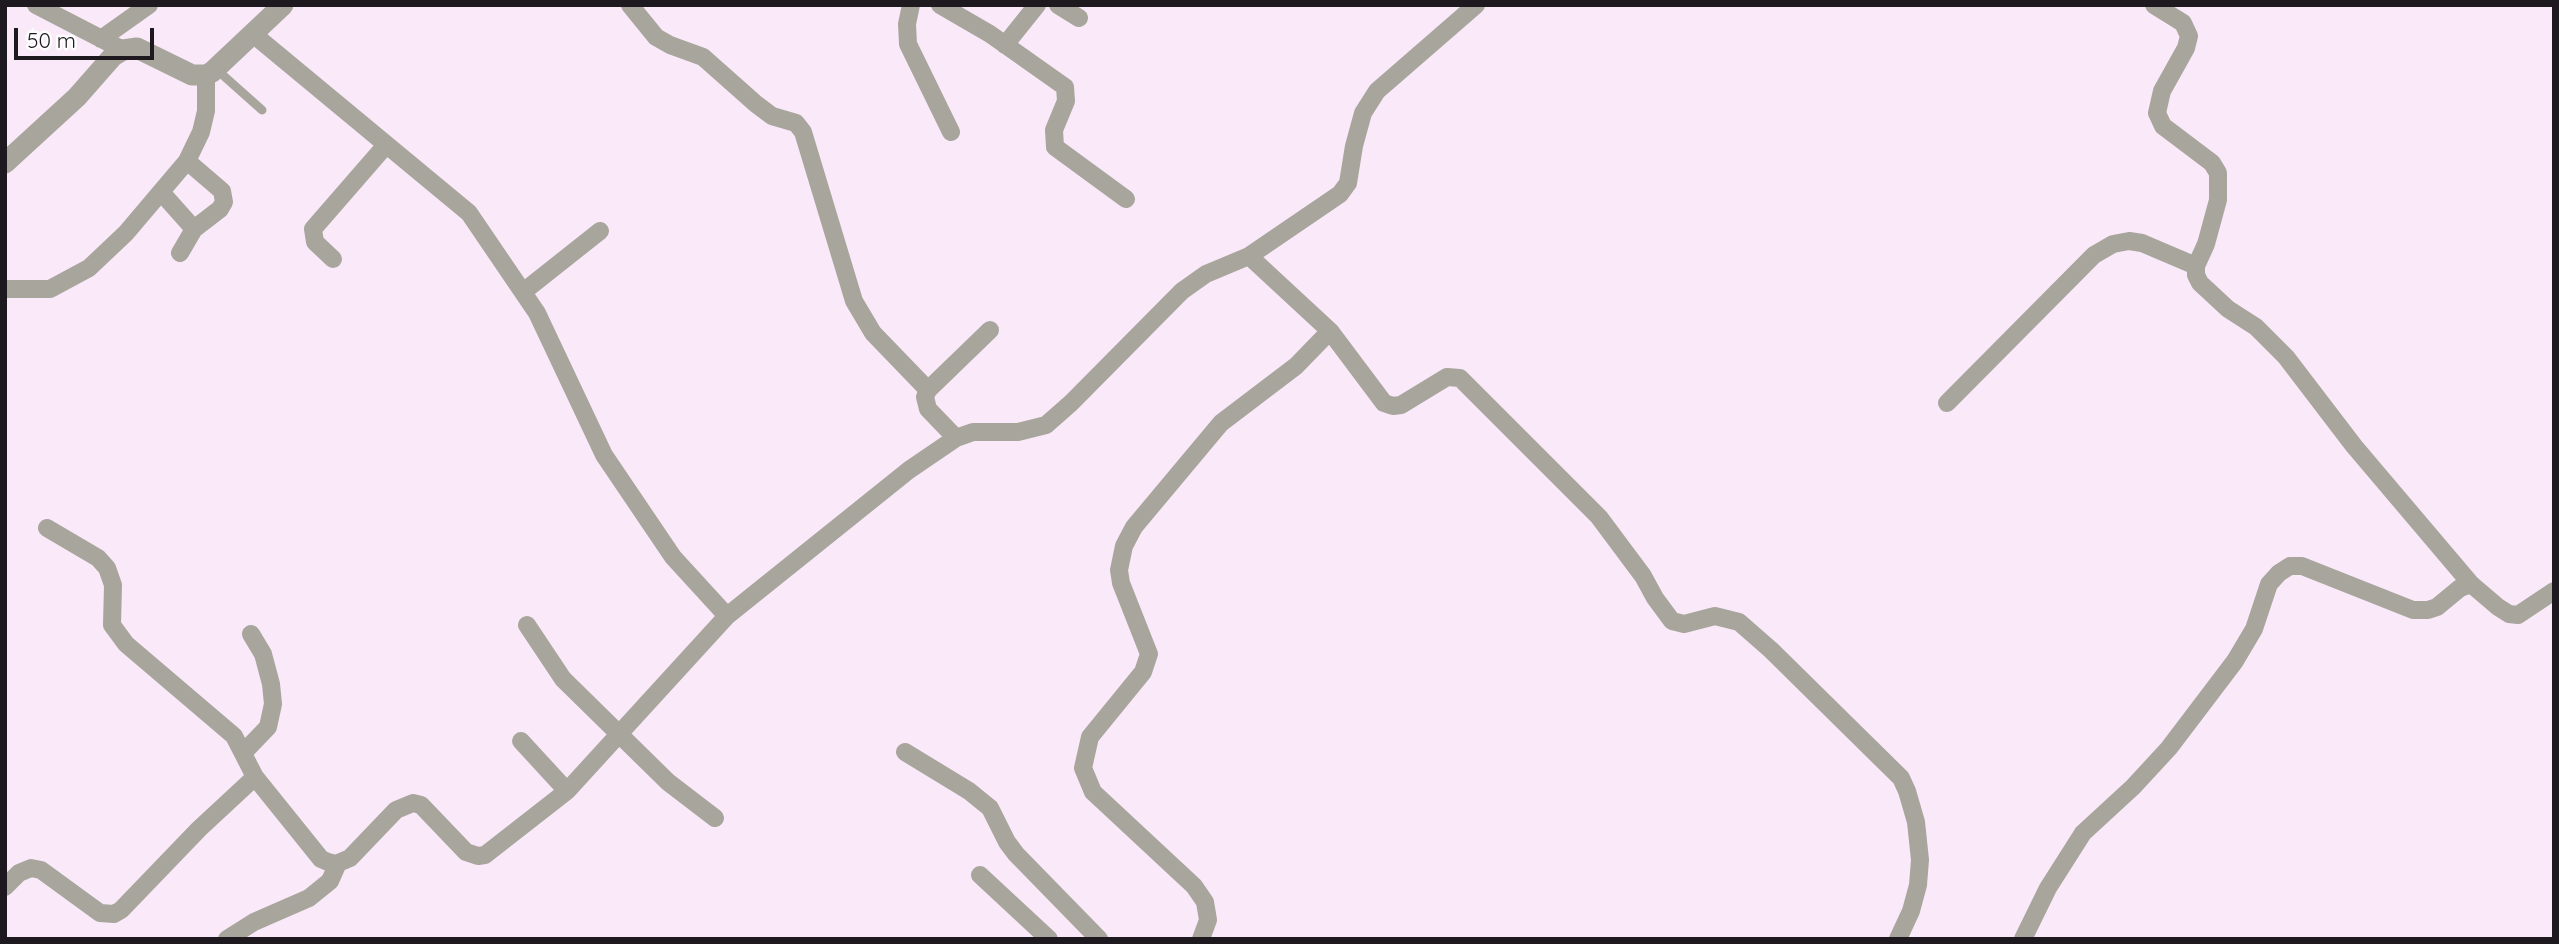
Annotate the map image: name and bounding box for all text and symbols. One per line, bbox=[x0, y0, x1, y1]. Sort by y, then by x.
scale bar bbox=[18, 14, 158, 58]
text: 50 m bbox=[27, 27, 76, 53]

